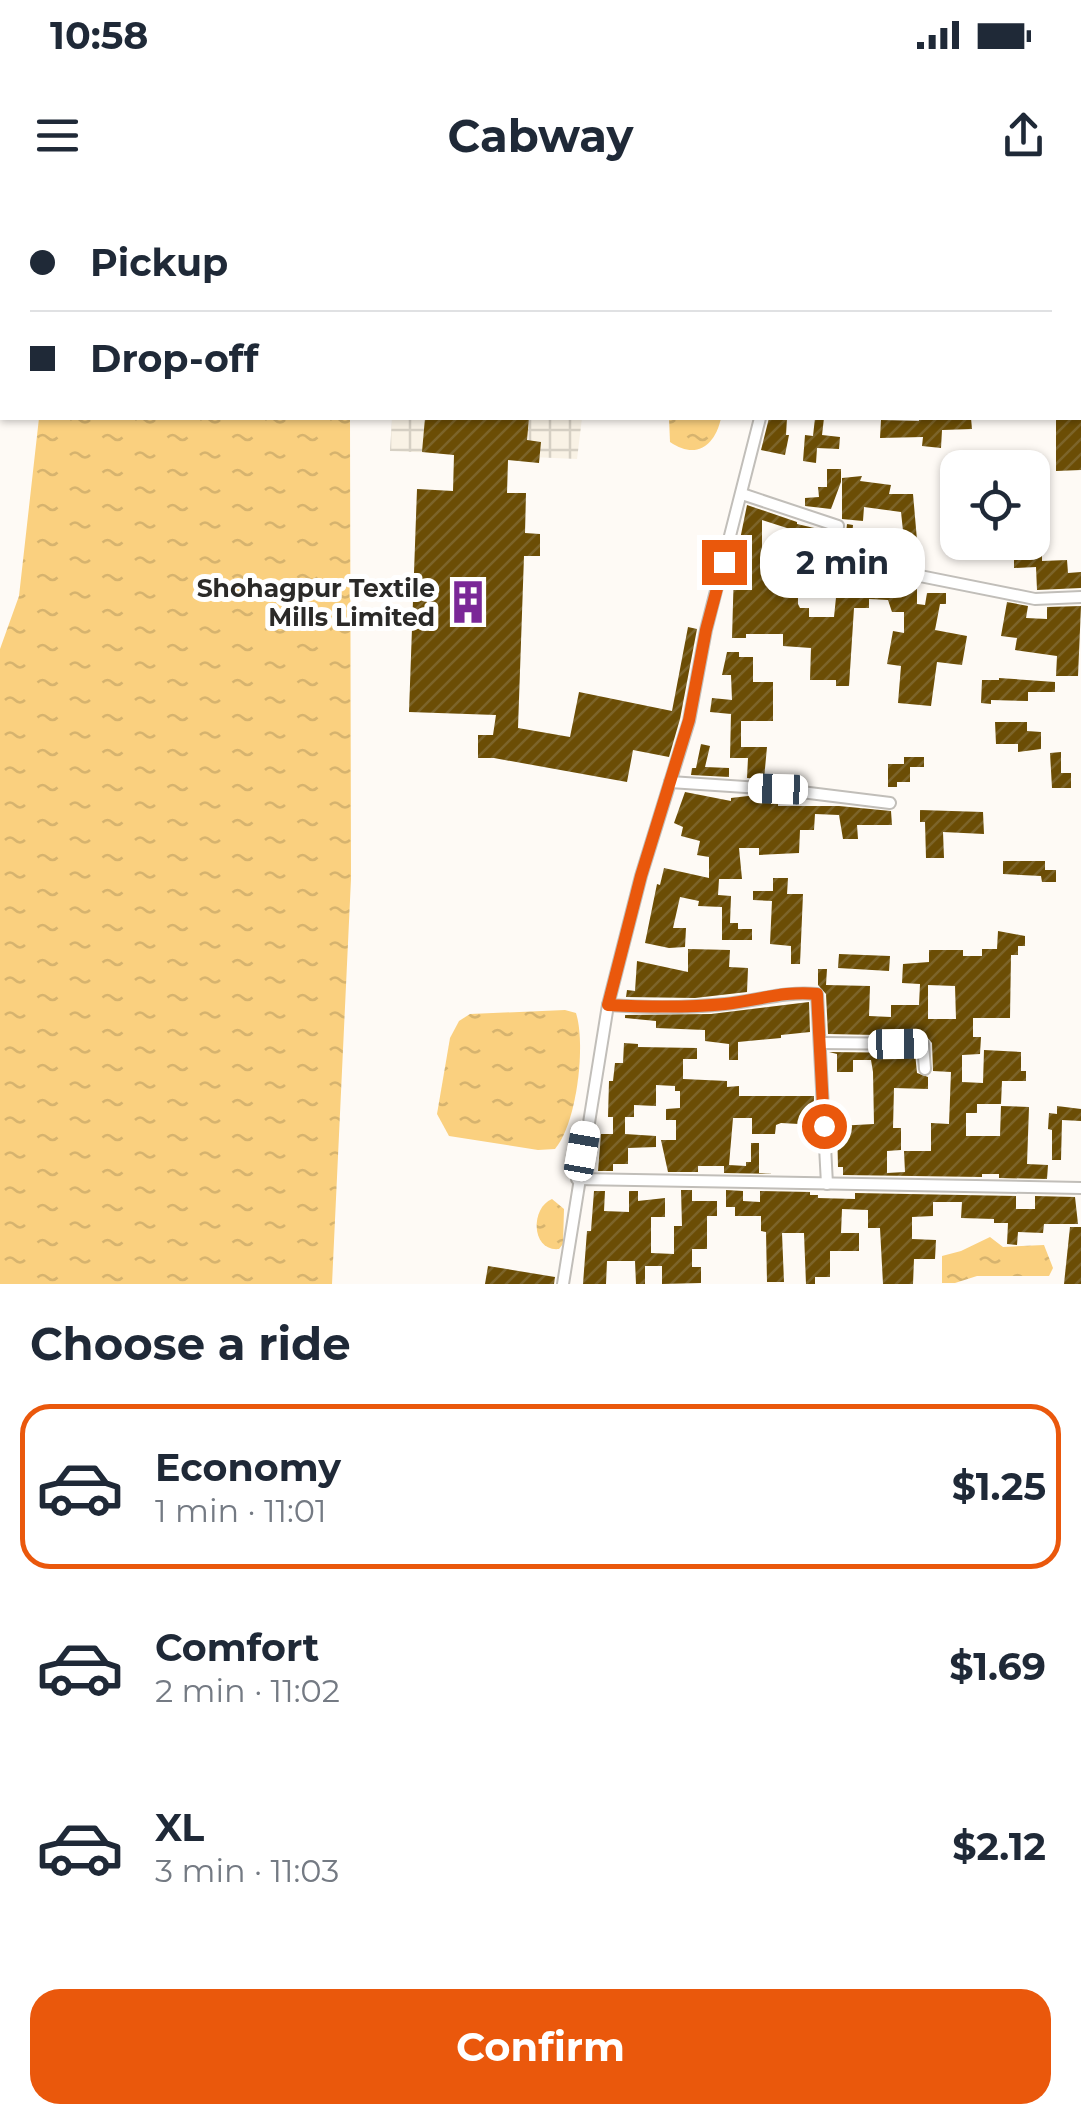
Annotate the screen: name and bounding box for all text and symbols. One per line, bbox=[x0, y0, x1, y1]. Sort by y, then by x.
text: 10:58 bbox=[50, 12, 148, 59]
icon: menu bbox=[30, 108, 85, 163]
text: Cabway bbox=[447, 108, 634, 163]
icon: share bbox=[996, 108, 1051, 163]
text: Pickup bbox=[90, 239, 228, 286]
text: Drop-off bbox=[90, 335, 259, 382]
map controls bbox=[940, 450, 1050, 560]
button: locate bbox=[940, 450, 1050, 560]
callout: 2 min bbox=[759, 527, 924, 597]
route end bbox=[702, 540, 747, 585]
text: 2 min bbox=[796, 543, 889, 582]
place label: Shohagpur Textile Mills Limited bbox=[197, 573, 435, 632]
building icon: Shohagpur Textile Mills Limited bbox=[444, 578, 492, 626]
car bbox=[747, 773, 809, 805]
car bbox=[868, 1028, 928, 1060]
route start bbox=[802, 1104, 847, 1149]
car bbox=[562, 1119, 602, 1183]
text: Choose a ride bbox=[30, 1316, 351, 1371]
icon: car bbox=[35, 1442, 125, 1532]
text: Economy bbox=[155, 1444, 341, 1491]
text: $1.25 bbox=[952, 1463, 1046, 1510]
text: 1 min · 11:01 bbox=[155, 1491, 327, 1530]
icon: car bbox=[35, 1622, 125, 1712]
text: Comfort bbox=[155, 1624, 319, 1671]
text: $1.69 bbox=[949, 1643, 1046, 1690]
text: 2 min · 11:02 bbox=[155, 1671, 340, 1710]
icon: car bbox=[35, 1802, 125, 1892]
text: XL bbox=[155, 1804, 204, 1851]
text: $2.12 bbox=[952, 1823, 1046, 1870]
text: 3 min · 11:03 bbox=[155, 1851, 339, 1890]
button: Confirm bbox=[30, 1989, 1051, 2104]

